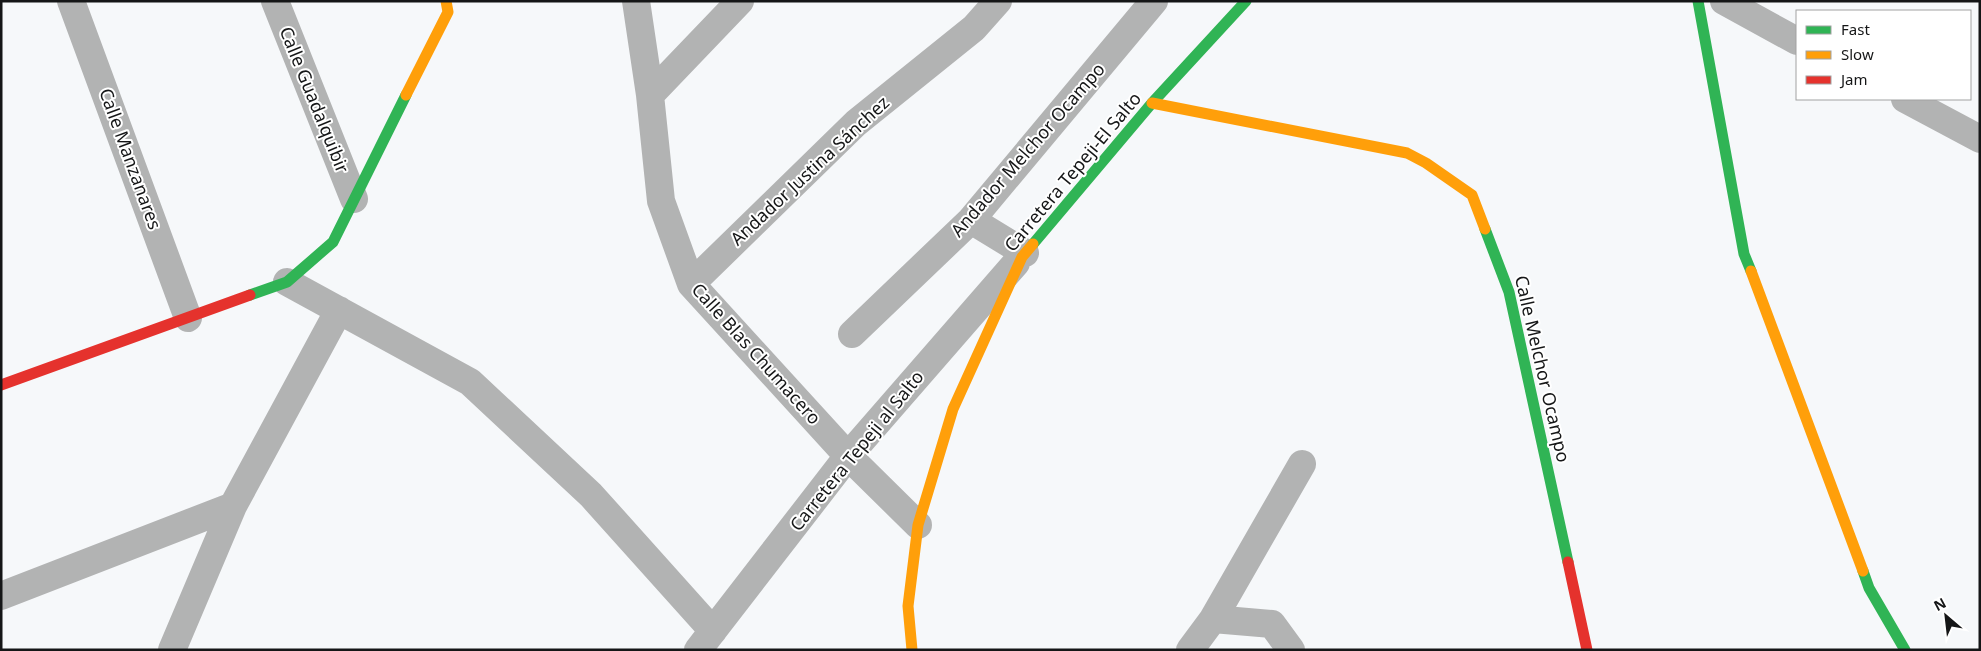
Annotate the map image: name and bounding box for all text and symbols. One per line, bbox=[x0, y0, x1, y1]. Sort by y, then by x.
legend bbox=[1796, 10, 1971, 100]
text: Fast bbox=[1841, 19, 1870, 39]
street label: Calle Guadalquibir bbox=[275, 23, 355, 177]
text: Slow bbox=[1841, 44, 1874, 64]
street label: Andador Melchor Ocampo bbox=[945, 57, 1110, 241]
text: Jam bbox=[1839, 69, 1868, 89]
street label: Calle Manzanares bbox=[94, 85, 168, 233]
street label: Carretera Tepeji-El Salto bbox=[998, 87, 1146, 256]
street label: Andador Justina Sánchez bbox=[725, 90, 894, 250]
street label: Calle Melchor Ocampo bbox=[1510, 273, 1576, 465]
street label: Calle Blas Chumacero bbox=[687, 277, 827, 429]
street label: Carretera Tepeji al Salto bbox=[784, 365, 929, 536]
north arrow bbox=[1921, 591, 1971, 641]
text: N bbox=[1930, 593, 1949, 615]

